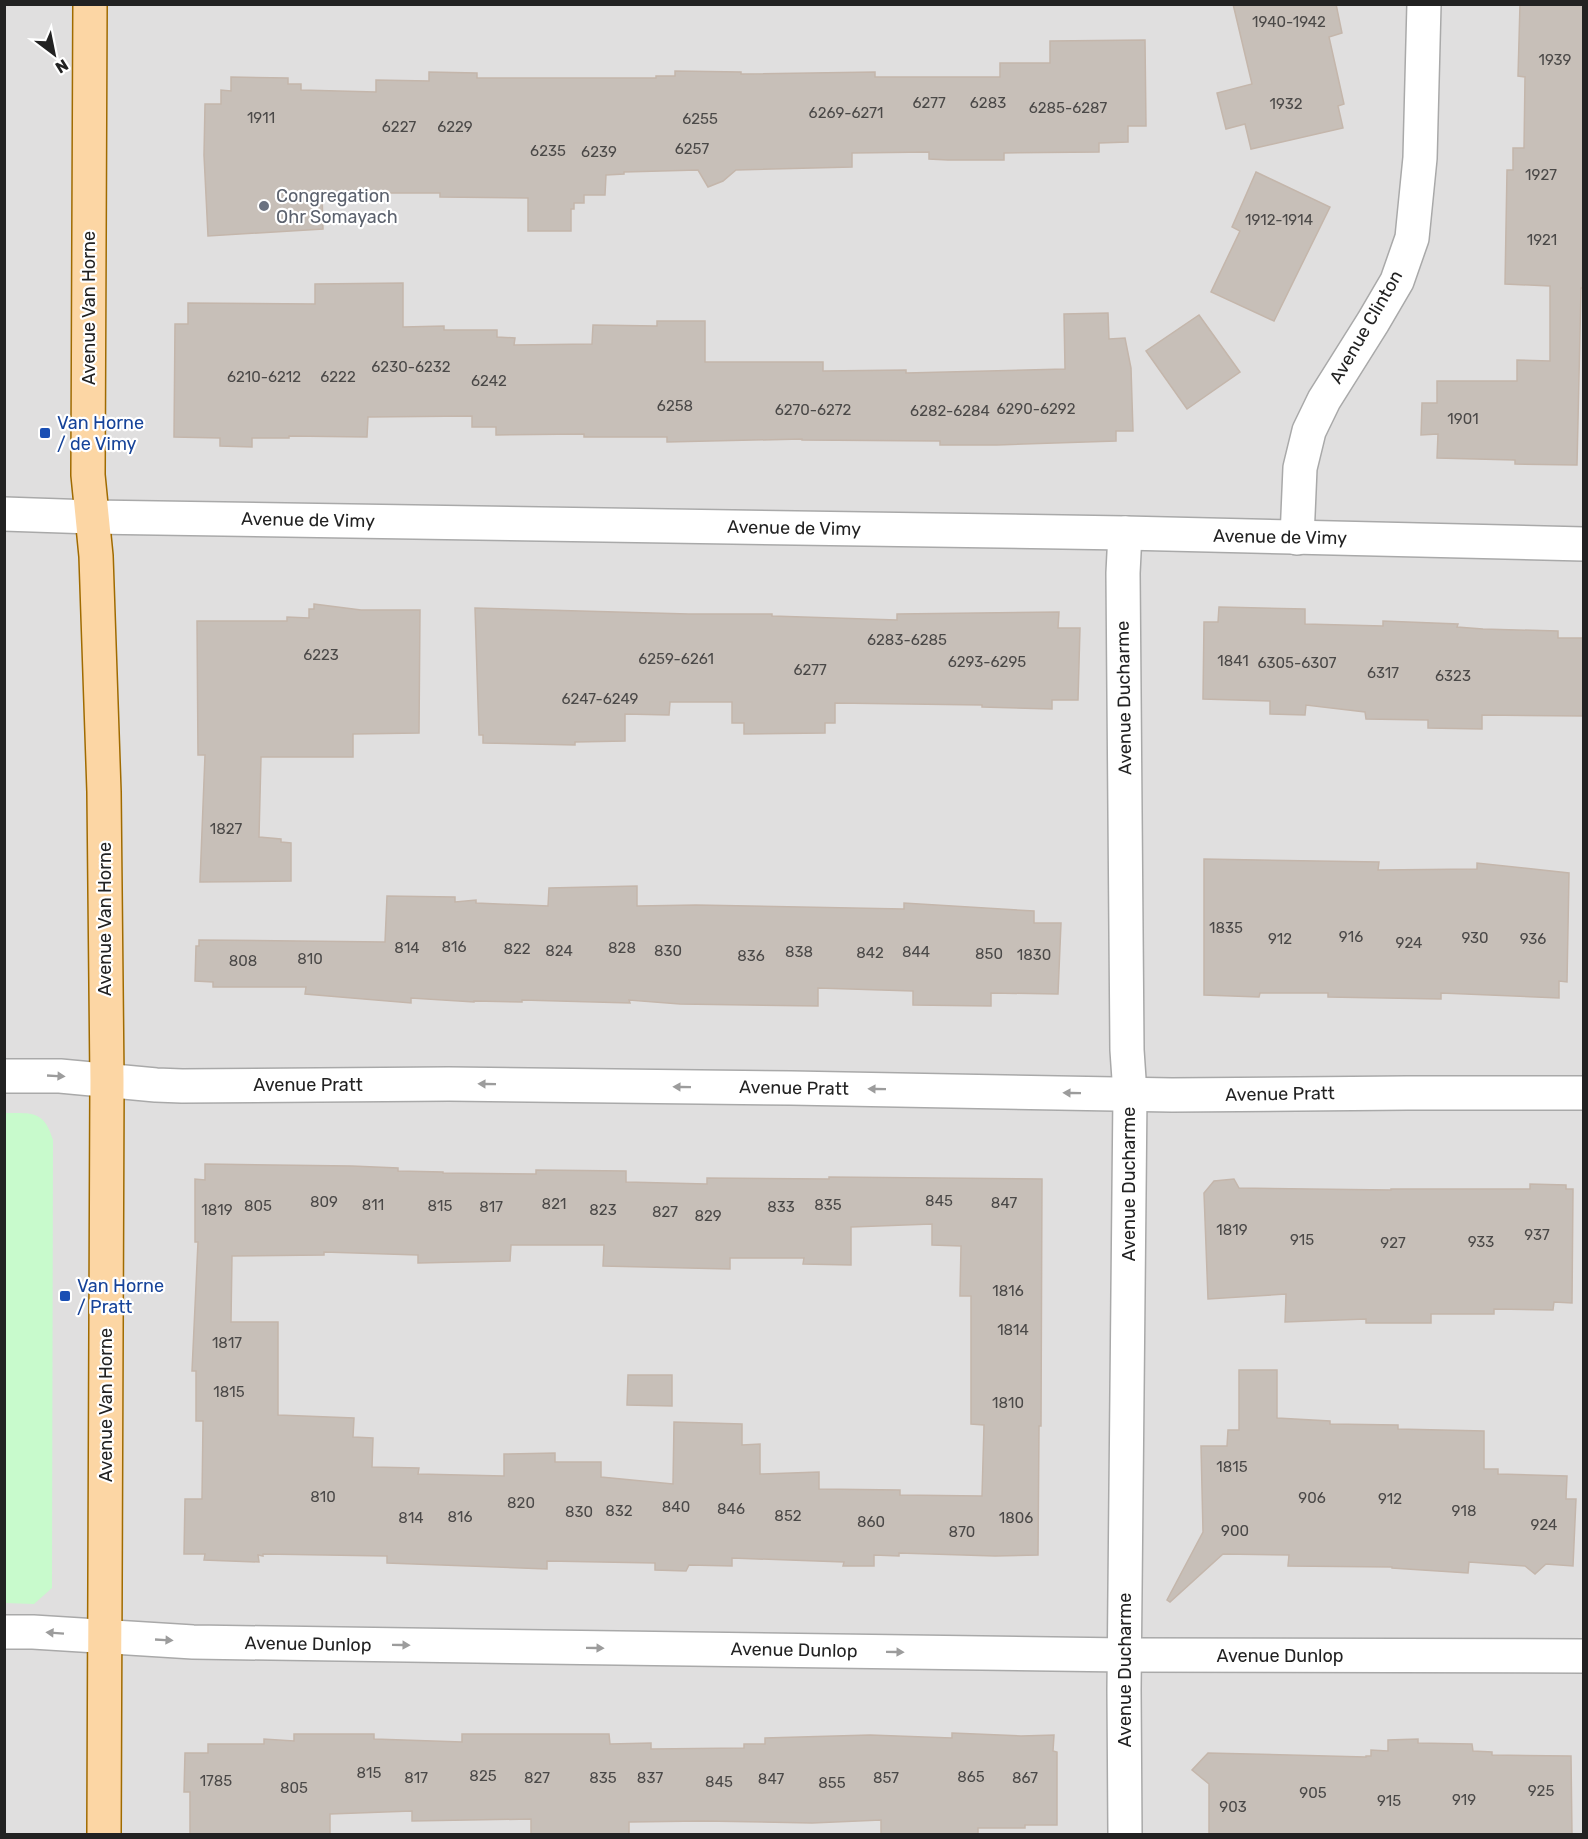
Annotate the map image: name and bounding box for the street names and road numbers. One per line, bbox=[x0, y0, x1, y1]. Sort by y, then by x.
street label: Avenue Van Horne bbox=[78, 231, 100, 385]
street label: Avenue Clinton bbox=[1325, 266, 1407, 388]
street label: Avenue de Vimy bbox=[241, 508, 375, 532]
street label: Avenue de Vimy bbox=[727, 516, 861, 540]
street label: Avenue de Vimy bbox=[1213, 525, 1347, 549]
street label: Avenue Ducharme bbox=[1112, 621, 1136, 775]
street label: Avenue Van Horne bbox=[94, 842, 116, 996]
street label: Avenue Pratt bbox=[253, 1074, 363, 1096]
street label: Avenue Pratt bbox=[739, 1076, 849, 1100]
street label: Avenue Pratt bbox=[1225, 1082, 1335, 1106]
street label: Avenue Ducharme bbox=[1118, 1107, 1140, 1261]
street label: Avenue Van Horne bbox=[95, 1328, 117, 1482]
street label: Avenue Ducharme bbox=[1114, 1593, 1136, 1747]
street label: Avenue Dunlop bbox=[244, 1632, 372, 1656]
street label: Avenue Dunlop bbox=[730, 1638, 858, 1662]
street label: Avenue Dunlop bbox=[1216, 1645, 1344, 1667]

